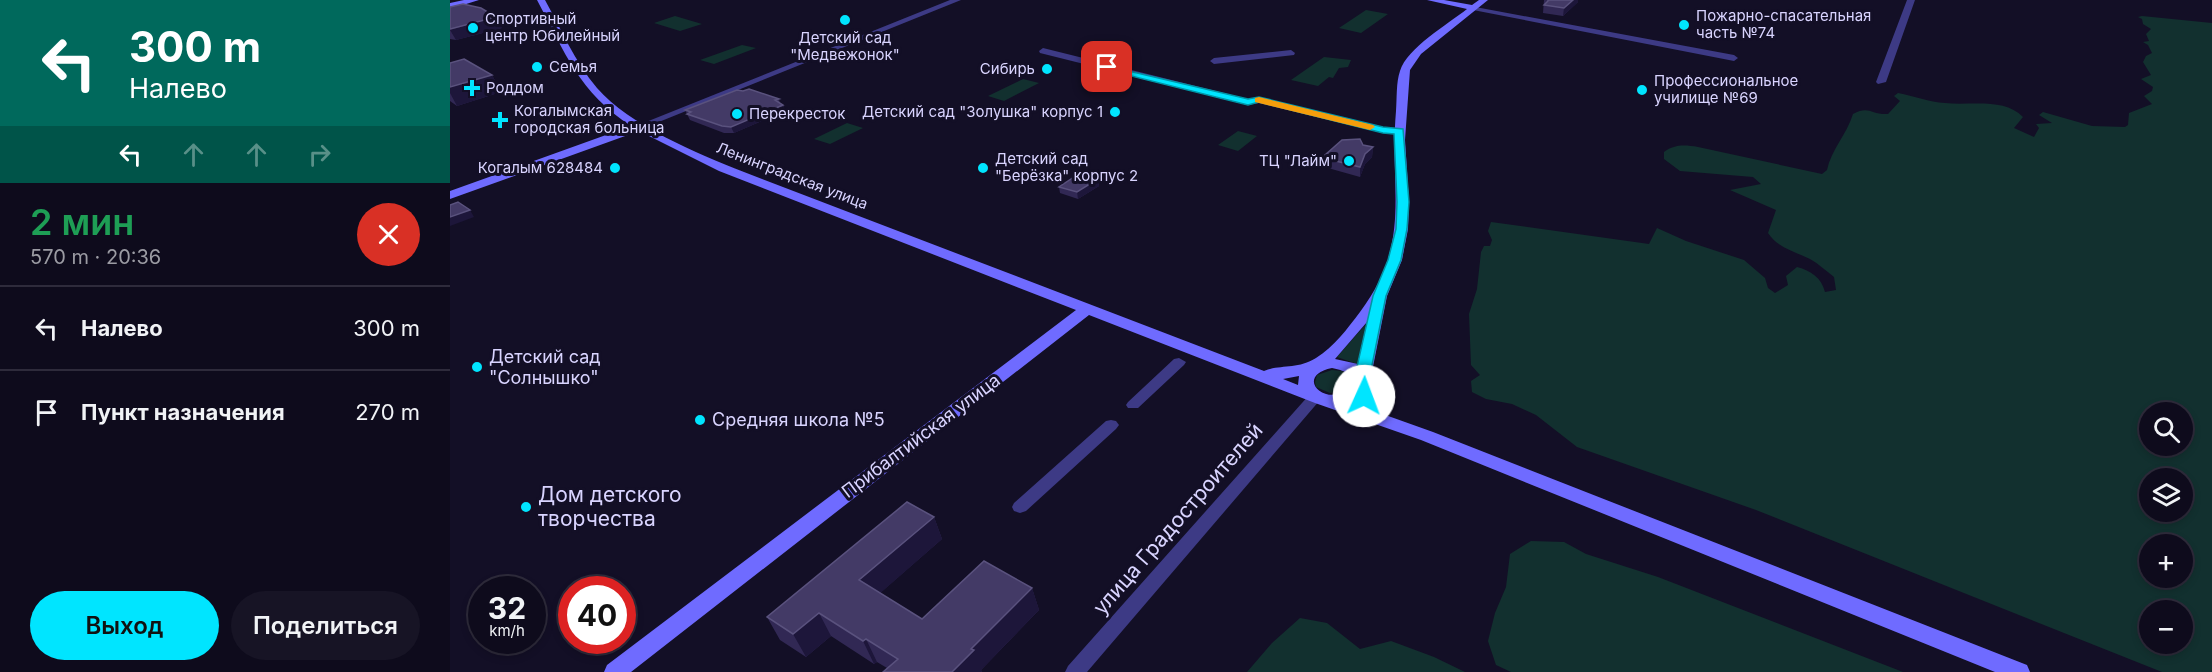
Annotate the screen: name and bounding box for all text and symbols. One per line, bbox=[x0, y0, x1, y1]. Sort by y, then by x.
place label: Пожарно-спасательная часть №74 bbox=[1696, 6, 1871, 42]
place label: Спортивный центр Юбилейный bbox=[485, 9, 620, 45]
marker: Детский сад "Медвежонок" bbox=[838, 13, 852, 27]
marker: Пожарно-спасательная часть №74 bbox=[1677, 18, 1691, 32]
text: 300 m bbox=[129, 21, 261, 72]
marker: Спортивный центр Юбилейный bbox=[466, 21, 480, 35]
icon: left bbox=[30, 24, 108, 102]
place label: Детский сад "Медвежонок" bbox=[790, 28, 900, 64]
pin bbox=[1081, 41, 1132, 92]
icon: arrive bbox=[1090, 50, 1123, 83]
place label: Семья bbox=[549, 57, 597, 76]
place label: Сибирь bbox=[980, 59, 1035, 78]
marker: Семья bbox=[530, 60, 544, 74]
marker: Сибирь bbox=[1040, 62, 1054, 76]
place label: Профессиональное училище №69 bbox=[1654, 71, 1798, 107]
text: Налево bbox=[129, 72, 227, 105]
place label: Роддом bbox=[486, 78, 544, 97]
marker: Роддом bbox=[463, 79, 481, 97]
marker: Профессиональное училище №69 bbox=[1635, 83, 1649, 97]
place label: Когалымская городская больница bbox=[514, 101, 665, 137]
place label: Детский сад "Золушка" корпус 1 bbox=[862, 102, 1103, 121]
place label: Перекресток bbox=[749, 104, 845, 123]
marker: Детский сад "Золушка" корпус 1 bbox=[1108, 105, 1122, 119]
marker: Перекресток bbox=[730, 107, 744, 121]
marker: Когалымская городская больница bbox=[491, 111, 509, 129]
icon: left bbox=[114, 138, 147, 171]
icon: ahead bbox=[177, 138, 210, 171]
icon: ahead bbox=[240, 138, 273, 171]
icon: right bbox=[303, 138, 336, 171]
street label: Ленинградская улица bbox=[714, 138, 871, 213]
place label: Детский сад "Берёзка" корпус 2 bbox=[995, 149, 1138, 185]
place label: ТЦ "Лайм" bbox=[1259, 151, 1337, 170]
marker: ТЦ "Лайм" bbox=[1342, 154, 1356, 168]
place label: Когалым 628484 bbox=[478, 158, 603, 177]
marker: Когалым 628484 bbox=[608, 161, 622, 175]
marker: Детский сад "Берёзка" корпус 2 bbox=[976, 161, 990, 175]
text: 2 мин bbox=[30, 200, 134, 244]
button: close bbox=[357, 203, 420, 266]
text: 570 m · 20:36 bbox=[30, 245, 161, 269]
icon: left bbox=[30, 312, 63, 345]
text: Налево bbox=[81, 315, 163, 341]
text: 300 m bbox=[353, 315, 420, 341]
place label: Детский сад "Солнышко" bbox=[489, 346, 601, 388]
marker: Детский сад "Солнышко" bbox=[470, 360, 484, 374]
position arrow bbox=[1332, 364, 1396, 428]
street label: Прибалтийская улица bbox=[838, 369, 1004, 502]
icon: arrive bbox=[30, 396, 63, 429]
text: Пункт назначения bbox=[81, 399, 285, 425]
text: 270 m bbox=[355, 399, 420, 425]
map controls bbox=[2139, 402, 2193, 654]
button: search bbox=[2139, 402, 2193, 456]
place label: Средняя школа №5 bbox=[712, 409, 885, 430]
marker: Средняя школа №5 bbox=[693, 413, 707, 427]
street label: улица Градостроителей bbox=[1088, 418, 1268, 620]
button: layers bbox=[2139, 468, 2193, 522]
place label: Дом детского творчества bbox=[538, 482, 682, 531]
marker: Дом детского творчества bbox=[519, 500, 533, 514]
button: + bbox=[2139, 534, 2193, 588]
speed limit sign: 40 bbox=[558, 576, 636, 654]
text: 32 bbox=[488, 590, 526, 626]
button: Выход bbox=[30, 591, 219, 660]
button: Поделиться bbox=[231, 591, 420, 660]
button: − bbox=[2139, 600, 2193, 654]
text: km/h bbox=[489, 621, 525, 640]

